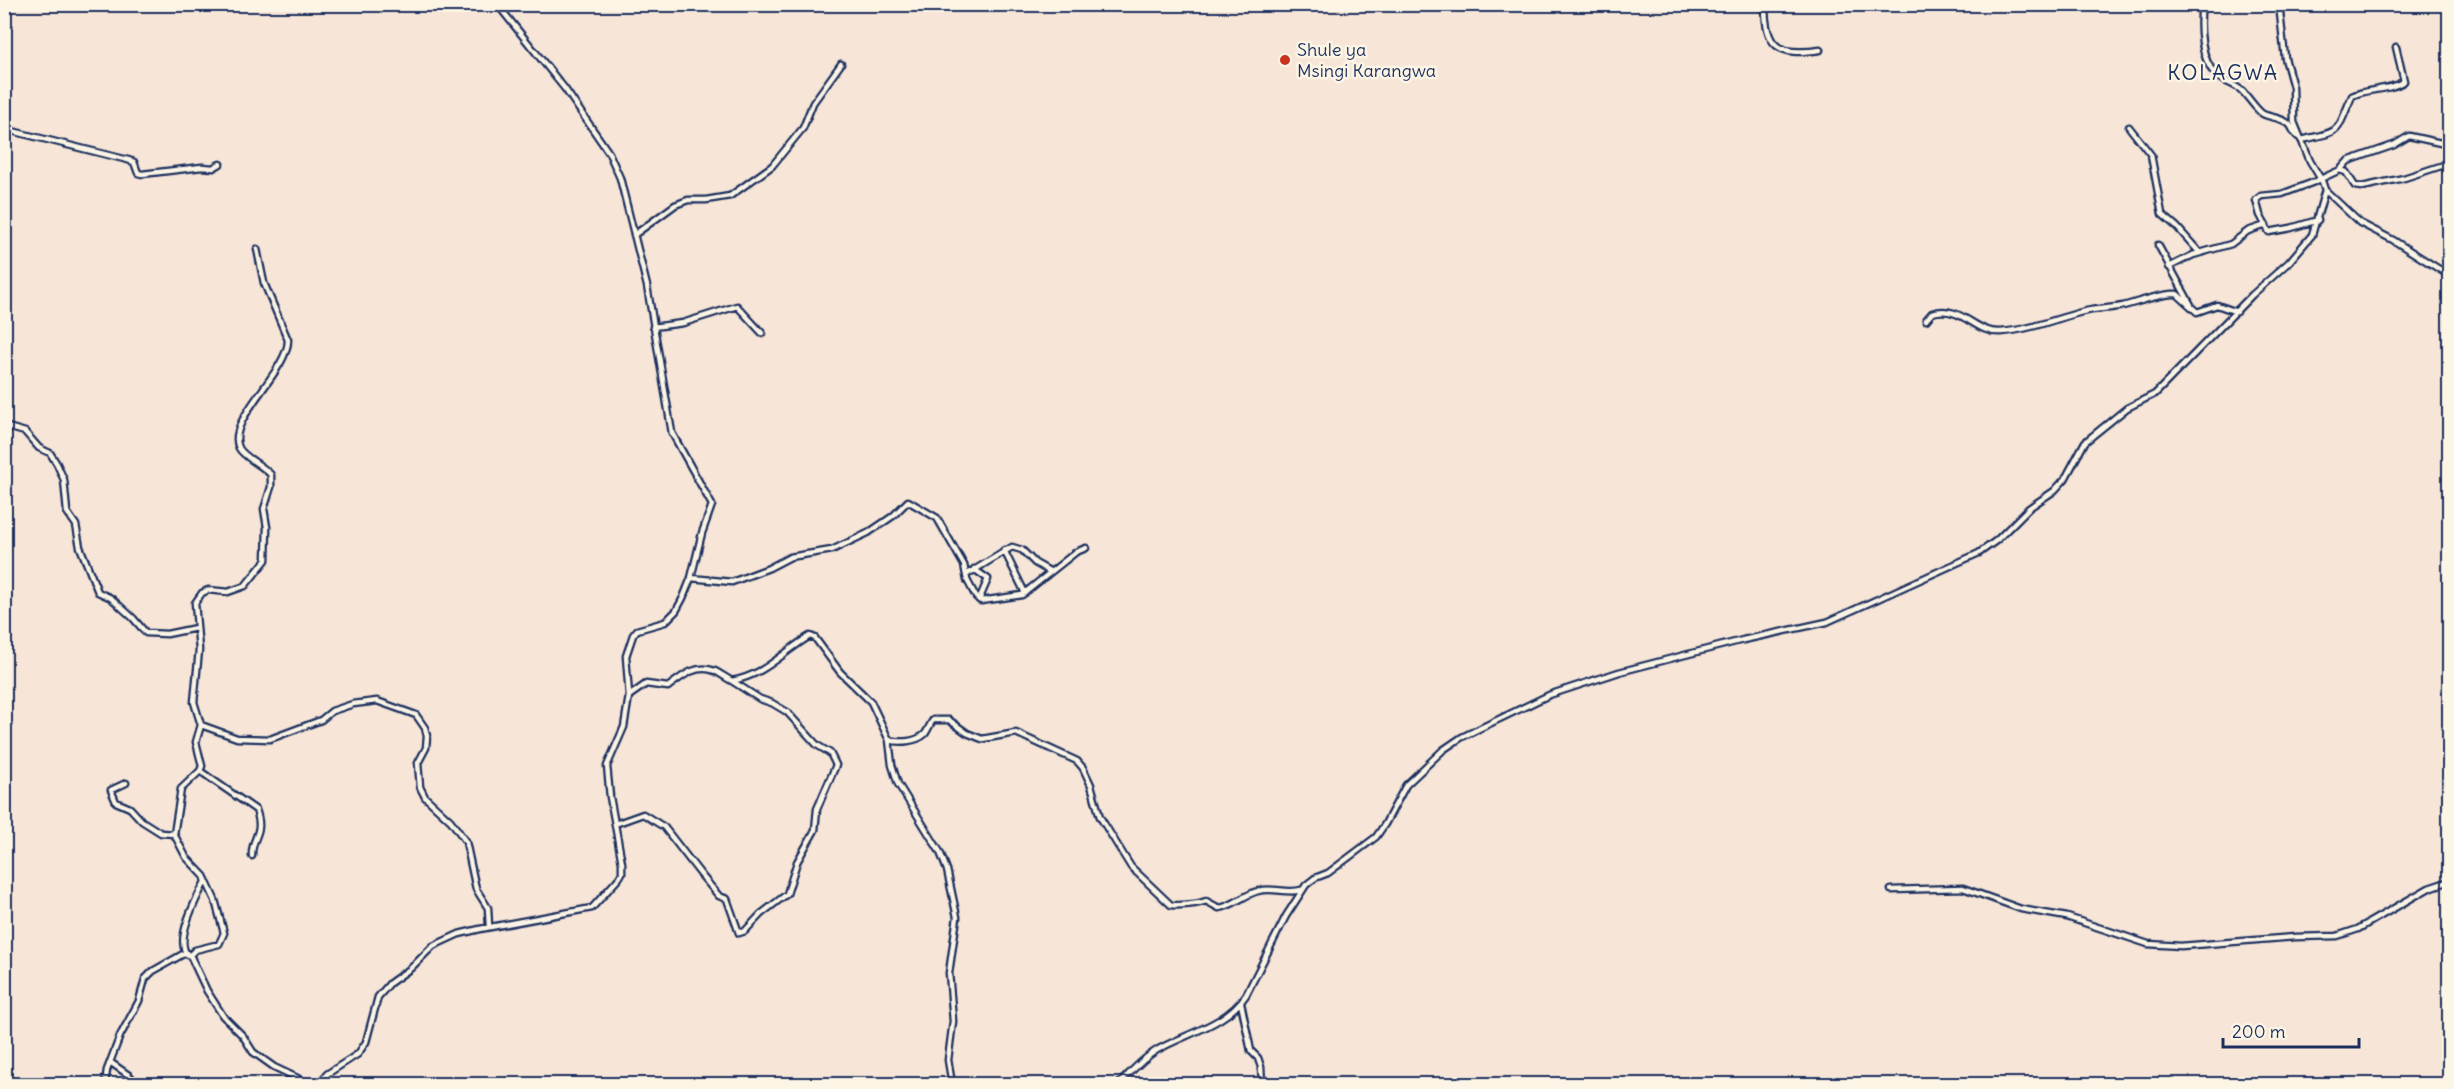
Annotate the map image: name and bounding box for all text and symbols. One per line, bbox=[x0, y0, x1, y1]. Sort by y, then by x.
place label: Shule ya Msingi Karangwa bbox=[1297, 38, 1436, 82]
marker: Shule ya Msingi Karangwa bbox=[1278, 53, 1292, 67]
district label: KOLAGWA bbox=[2167, 59, 2279, 86]
scale bar bbox=[2223, 1011, 2360, 1049]
text: 200 m bbox=[2232, 1020, 2286, 1043]

